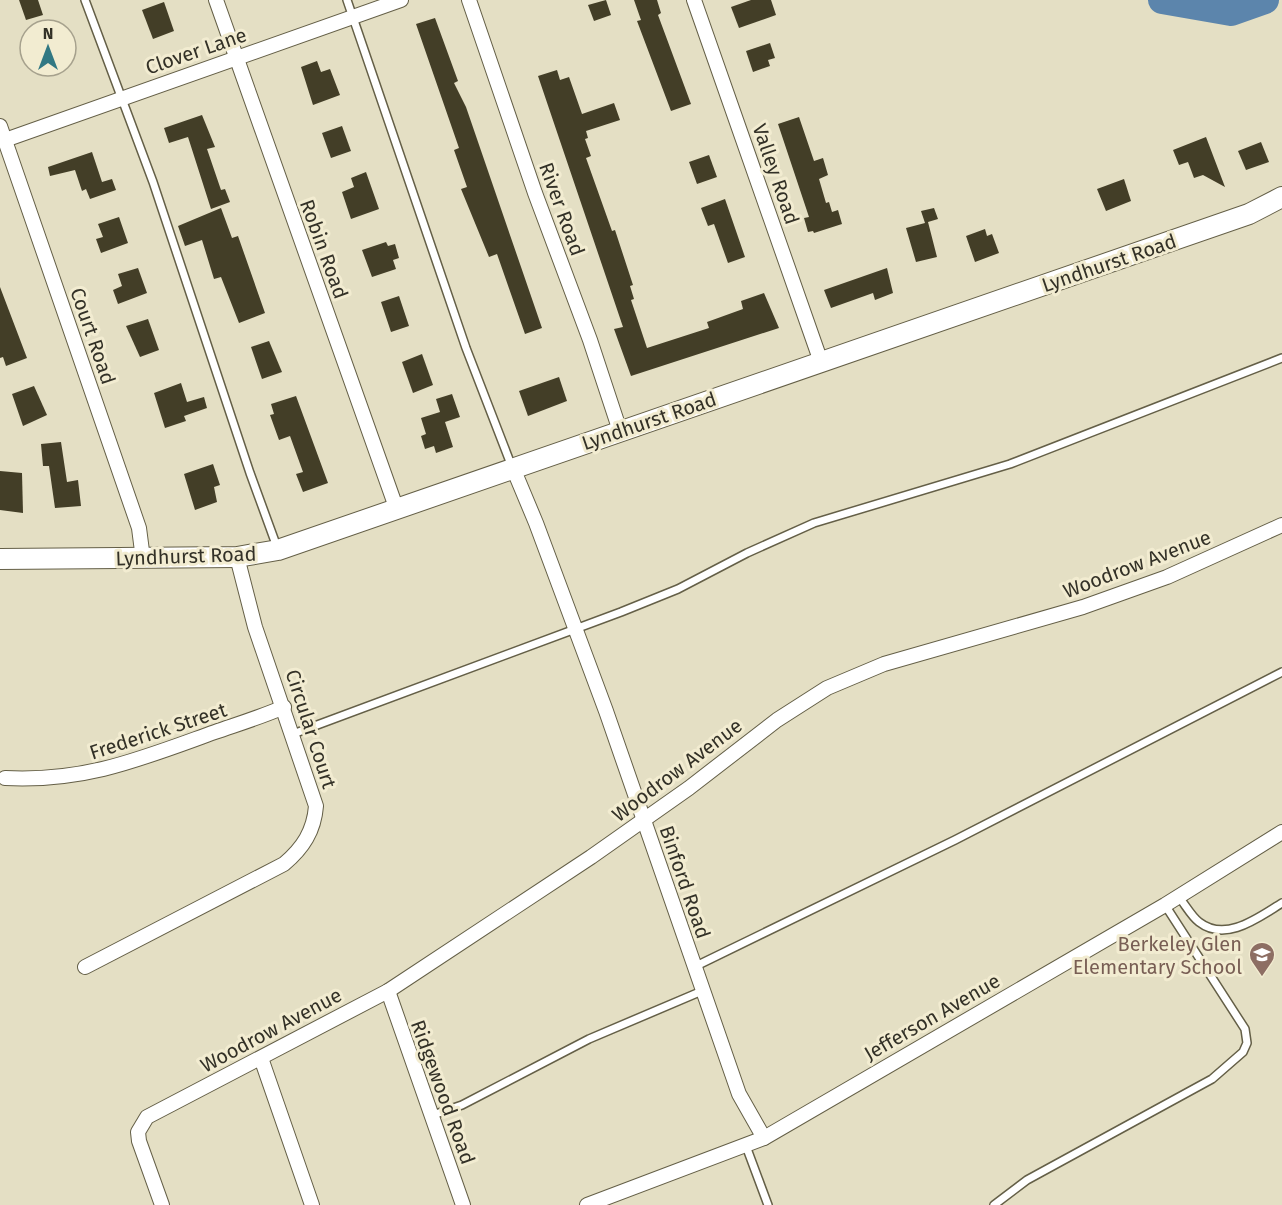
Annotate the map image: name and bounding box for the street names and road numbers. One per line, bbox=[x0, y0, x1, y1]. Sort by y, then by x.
street label: Clover Lane bbox=[142, 23, 250, 79]
street label: Valley Road bbox=[748, 121, 804, 227]
street label: River Road bbox=[534, 159, 590, 259]
street label: Robin Road bbox=[295, 196, 353, 302]
street label: Lyndhurst Road bbox=[1038, 229, 1180, 297]
street label: Court Road bbox=[65, 285, 121, 387]
street label: Lyndhurst Road bbox=[578, 387, 720, 455]
street label: Woodrow Avenue bbox=[1060, 525, 1214, 603]
street label: Lyndhurst Road bbox=[115, 542, 257, 570]
street label: Circular Court bbox=[280, 666, 342, 792]
street label: Frederick Street bbox=[86, 697, 230, 764]
street label: Woodrow Avenue bbox=[607, 713, 747, 827]
street label: Binford Road bbox=[654, 822, 716, 942]
street label: Jefferson Avenue bbox=[860, 968, 1004, 1066]
street label: Woodrow Avenue bbox=[196, 983, 346, 1077]
street label: Ridgewood Road bbox=[406, 1017, 480, 1167]

